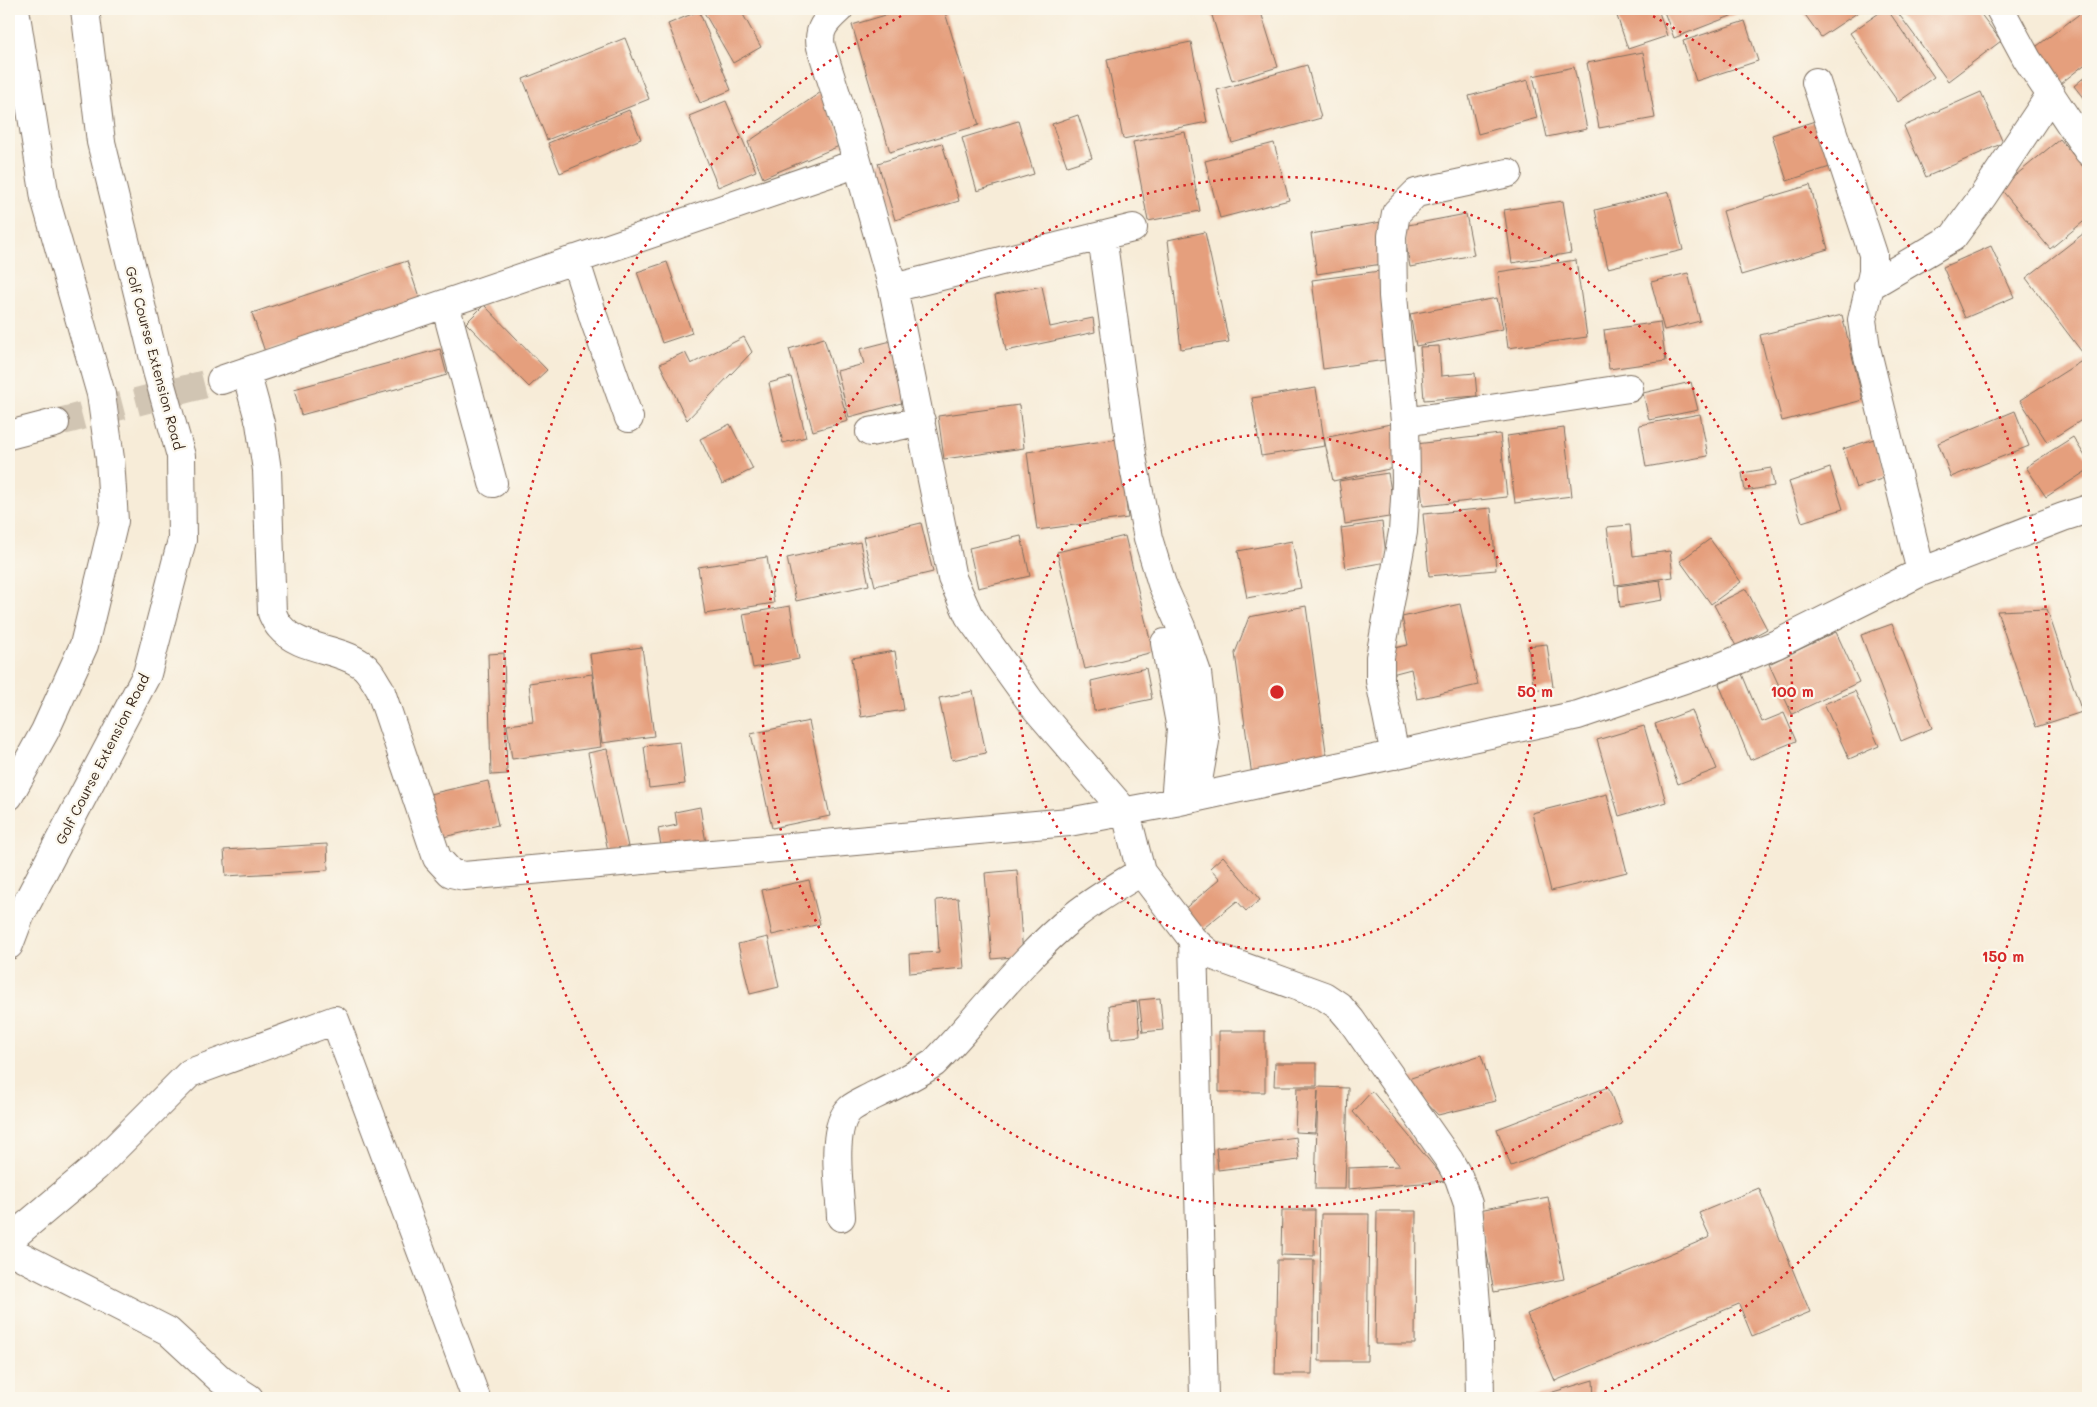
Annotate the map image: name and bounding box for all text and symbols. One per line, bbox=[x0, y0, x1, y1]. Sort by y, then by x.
street label: Golf Course Extension Road bbox=[121, 264, 189, 452]
street label: Golf Course Extension Road bbox=[51, 670, 153, 848]
text: 50 m bbox=[1517, 681, 1553, 701]
text: 100 m bbox=[1770, 681, 1814, 701]
centre of rings bbox=[1268, 683, 1286, 701]
text: 150 m bbox=[1982, 946, 2024, 966]

